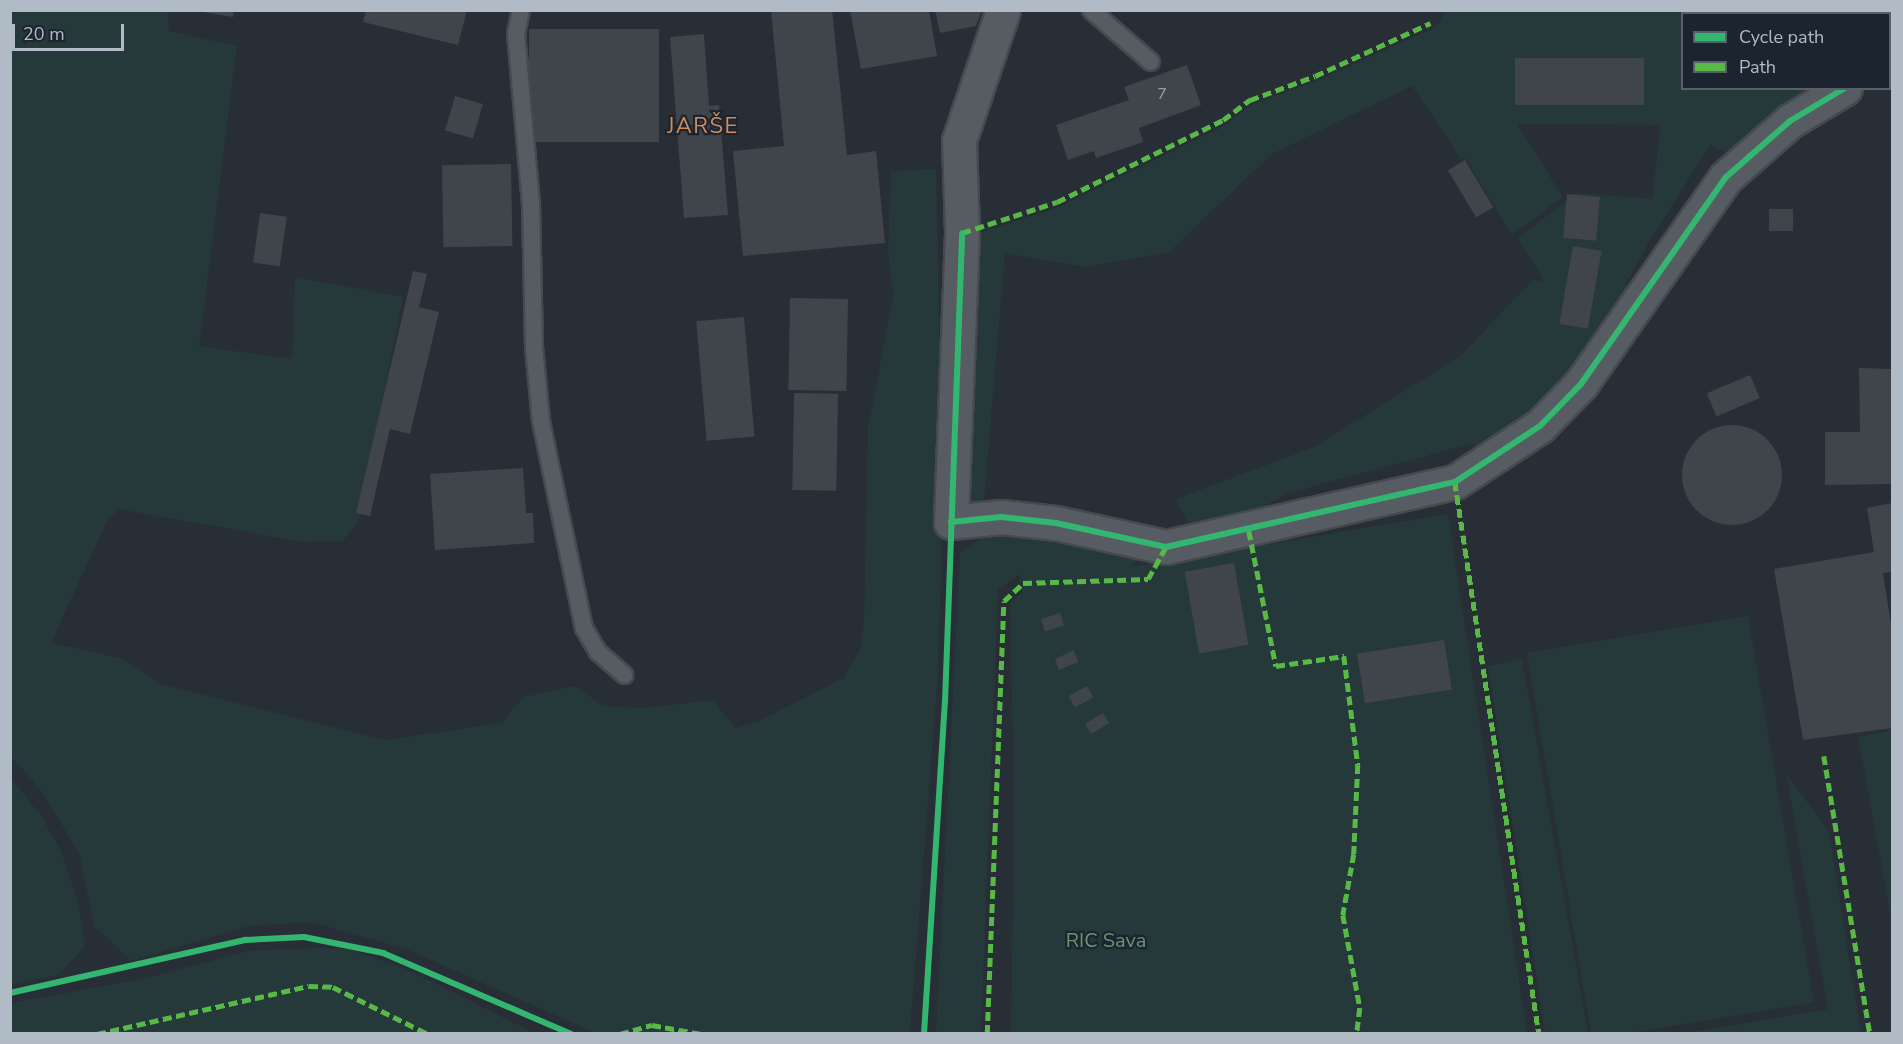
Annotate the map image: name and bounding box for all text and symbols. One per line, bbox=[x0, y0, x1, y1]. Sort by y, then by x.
scale bar bbox=[15, 12, 128, 50]
legend bbox=[1681, 12, 1891, 90]
text: 20 m bbox=[23, 22, 65, 46]
text: Cycle path bbox=[1739, 25, 1824, 49]
text: Path bbox=[1739, 55, 1776, 79]
house number: 7 bbox=[1157, 84, 1167, 104]
district label: JARŠE bbox=[667, 114, 739, 140]
park label: RIC Sava bbox=[1066, 928, 1146, 952]

